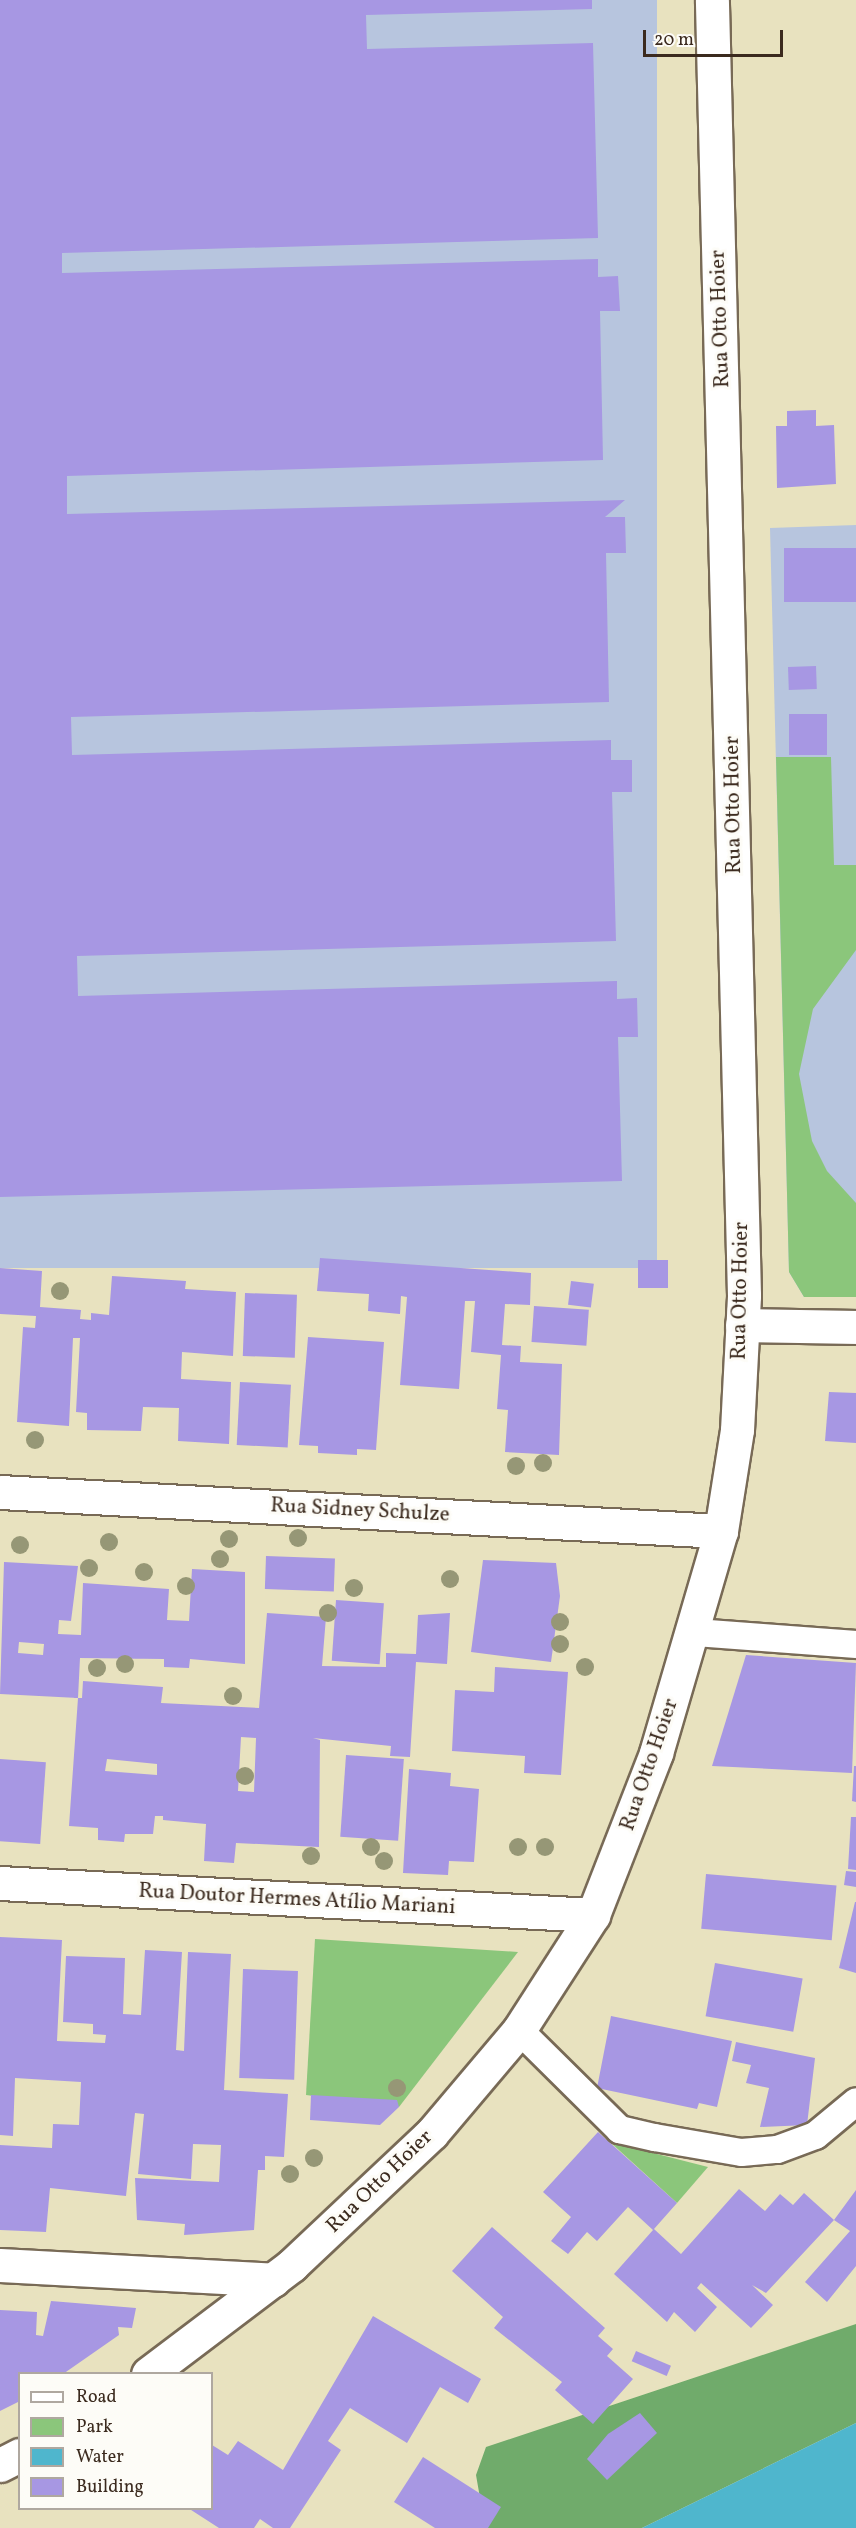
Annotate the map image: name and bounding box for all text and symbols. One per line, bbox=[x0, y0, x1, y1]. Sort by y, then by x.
scale bar bbox=[646, 18, 786, 56]
text: 20 m bbox=[654, 28, 694, 53]
street label: Rua Otto Hoier bbox=[706, 250, 736, 388]
street label: Rua Otto Hoier bbox=[720, 736, 748, 874]
street label: Rua Otto Hoier bbox=[727, 1222, 755, 1360]
street label: Rua Sidney Schulze bbox=[269, 1494, 451, 1528]
street label: Rua Otto Hoier bbox=[616, 1696, 684, 1834]
street label: Rua Doutor Hermes Atílio Mariani bbox=[138, 1879, 456, 1921]
street label: Rua Otto Hoier bbox=[322, 2125, 438, 2239]
legend bbox=[18, 2372, 213, 2510]
text: Road bbox=[76, 2385, 117, 2410]
text: Park bbox=[76, 2415, 113, 2440]
text: Water bbox=[76, 2445, 124, 2470]
text: Building bbox=[76, 2475, 144, 2500]

